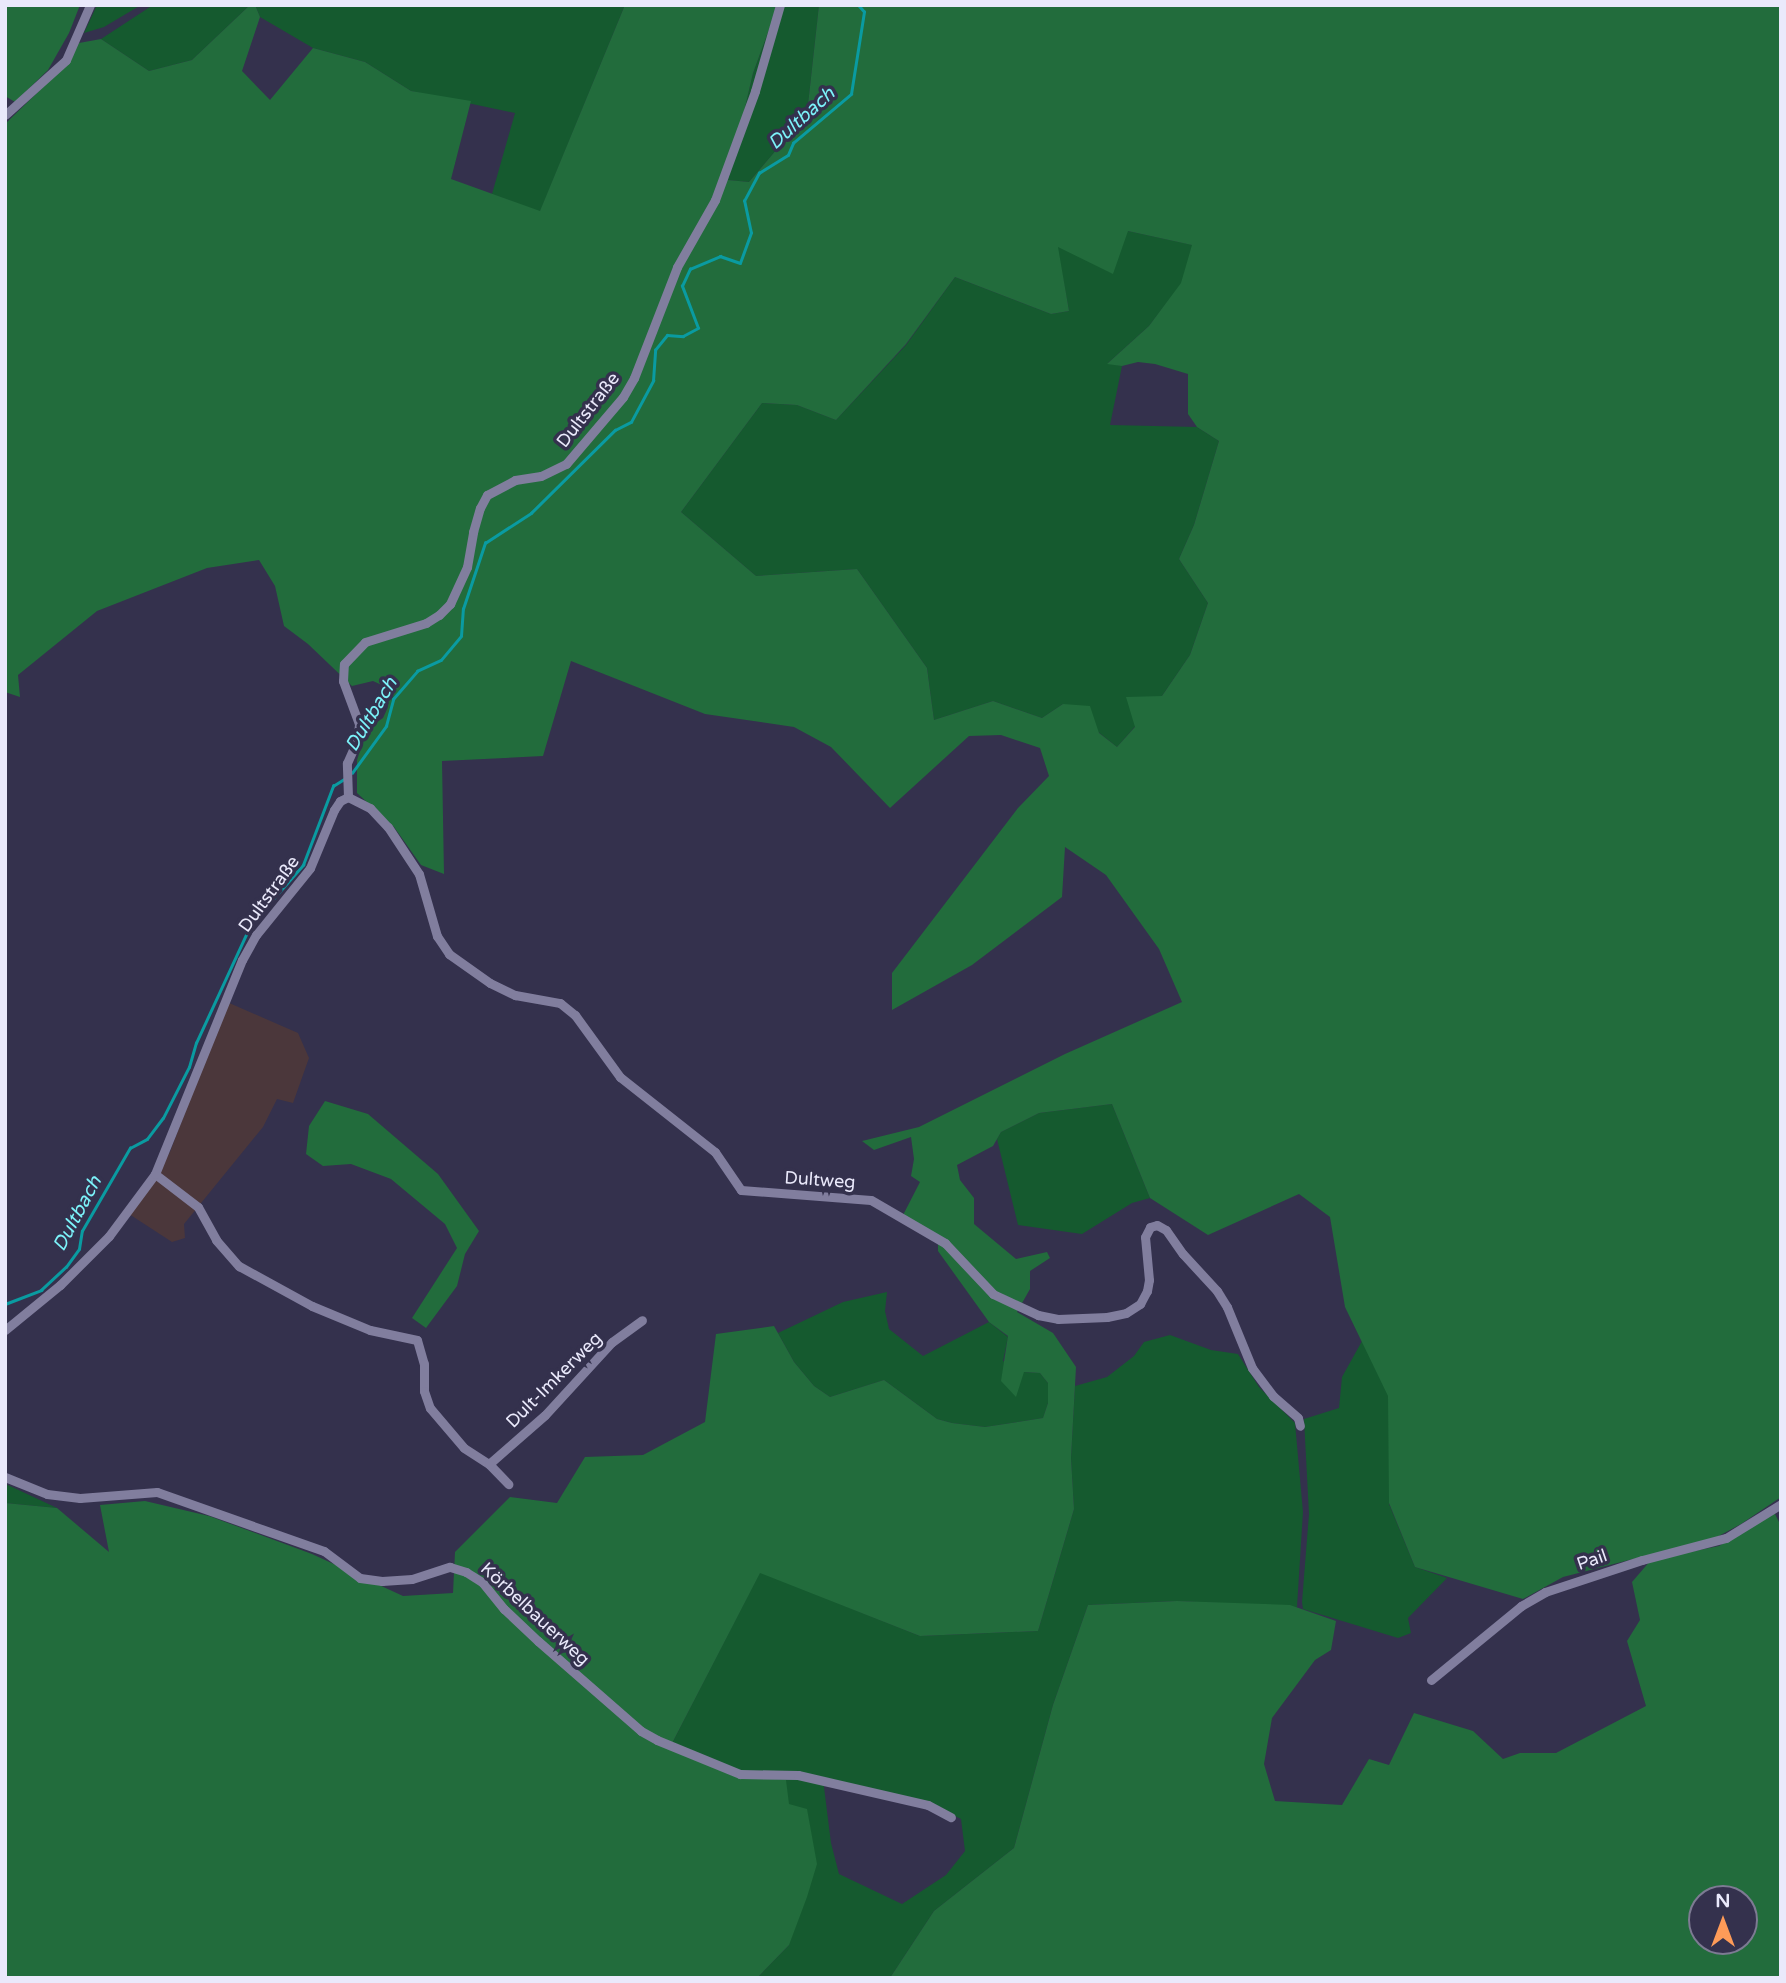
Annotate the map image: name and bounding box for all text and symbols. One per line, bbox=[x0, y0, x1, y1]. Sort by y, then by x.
water label: Dultbach bbox=[764, 83, 840, 155]
street label: Dultstraße bbox=[552, 368, 624, 452]
water label: Dultbach bbox=[341, 674, 403, 756]
street label: Dultstraße bbox=[234, 852, 304, 936]
street label: Dultweg bbox=[784, 1167, 856, 1193]
water label: Dultbach bbox=[49, 1172, 107, 1256]
street label: Dult-Imkerweg bbox=[501, 1327, 607, 1433]
street label: Pail bbox=[1574, 1545, 1610, 1575]
street label: Körbelbauerweg bbox=[476, 1558, 594, 1670]
north arrow bbox=[1688, 1885, 1758, 1955]
text: N bbox=[1715, 1890, 1731, 1912]

